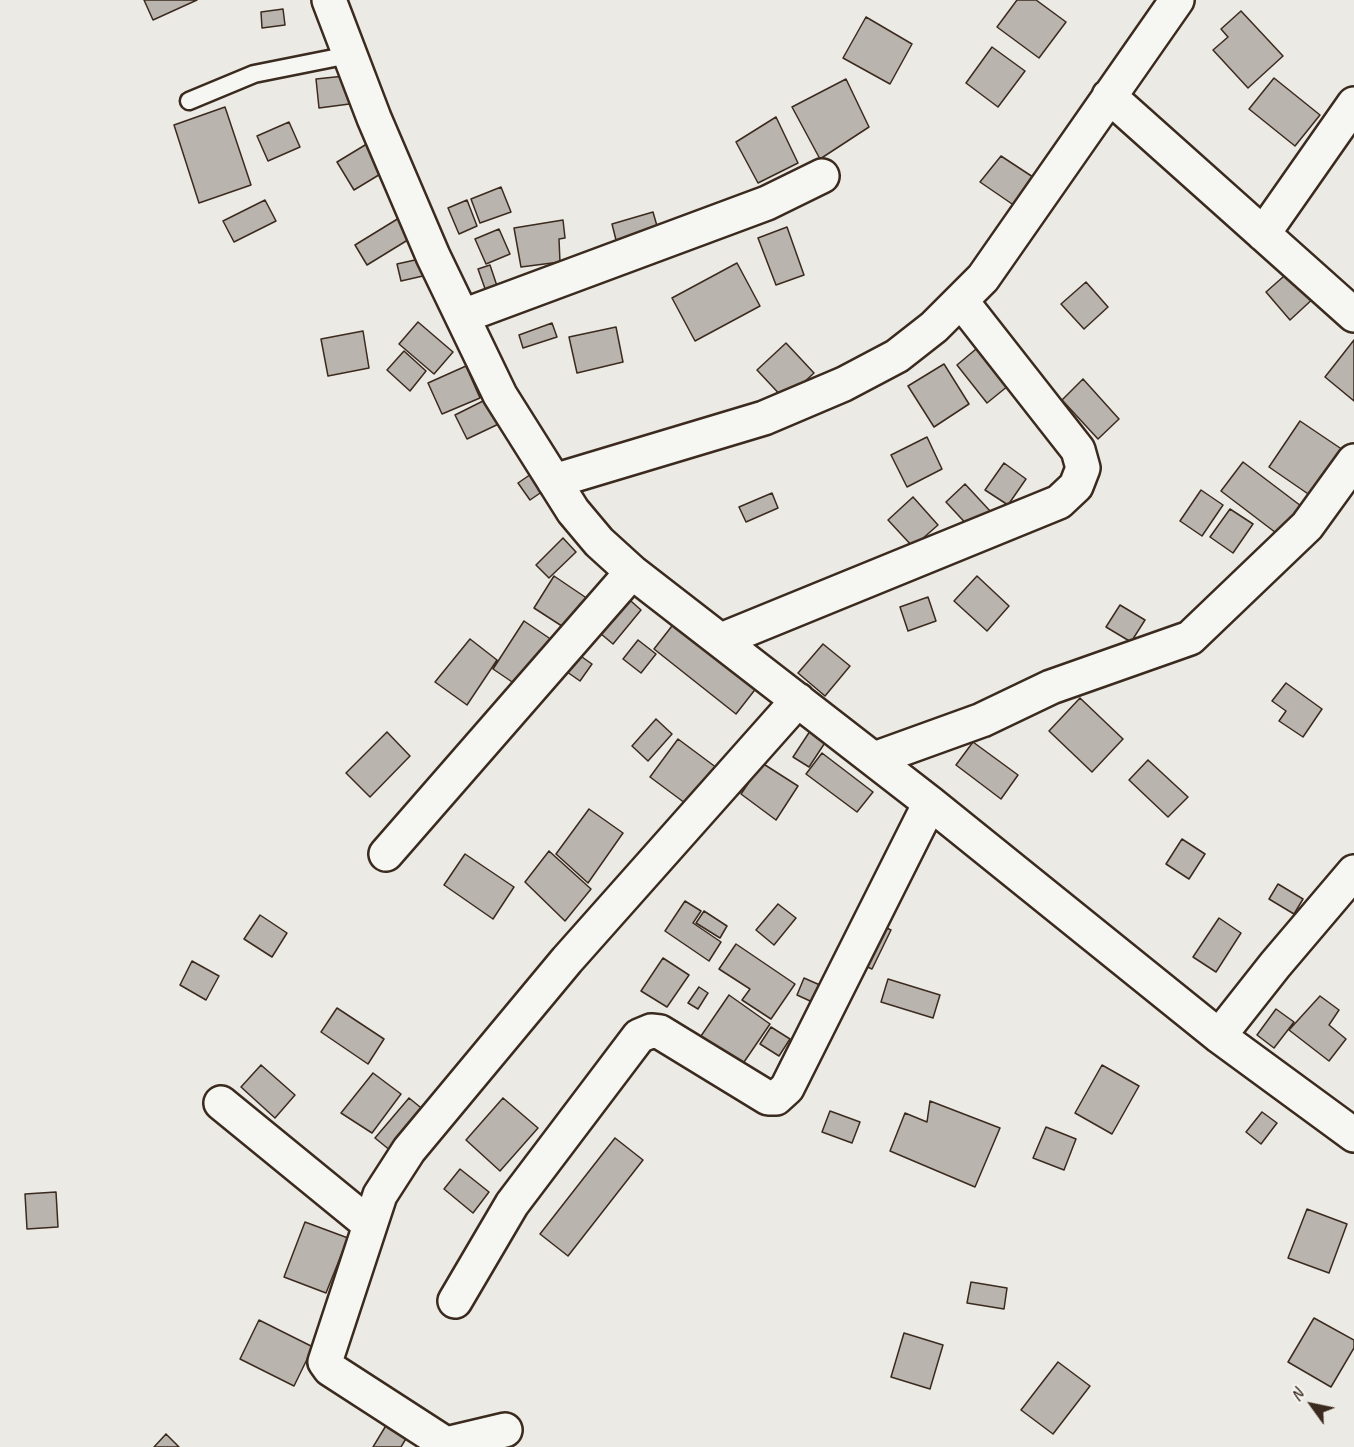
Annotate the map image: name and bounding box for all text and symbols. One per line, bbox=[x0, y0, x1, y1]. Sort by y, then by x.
north arrow bbox=[1282, 1375, 1342, 1435]
text: N bbox=[1286, 1386, 1308, 1405]

